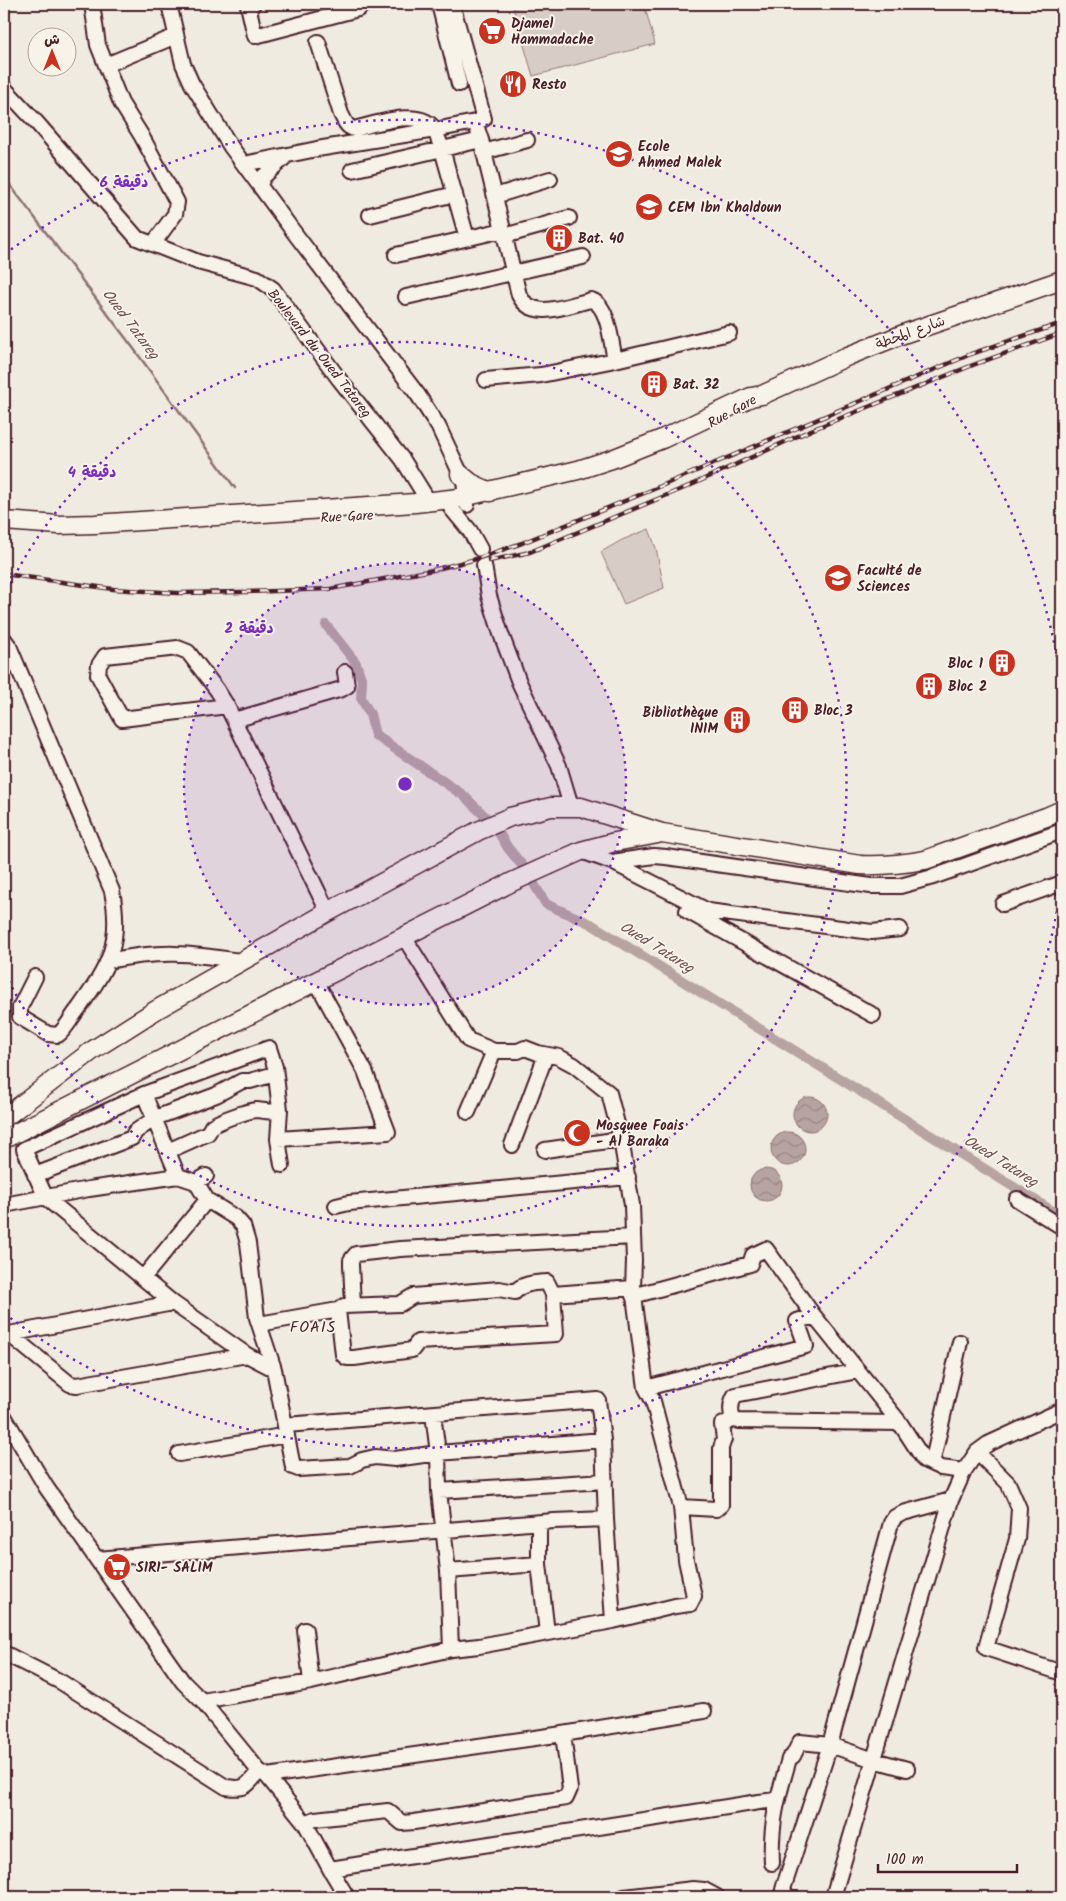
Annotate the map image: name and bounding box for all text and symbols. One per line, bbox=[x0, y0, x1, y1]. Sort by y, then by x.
place label: Djamel Hammadache bbox=[511, 13, 594, 51]
supermarket icon: Djamel Hammadache bbox=[477, 16, 507, 46]
north arrow bbox=[28, 28, 78, 78]
text: ش bbox=[44, 29, 60, 51]
restaurant icon: Resto bbox=[498, 69, 528, 99]
place label: Resto bbox=[532, 74, 567, 96]
place label: Ecole Ahmed Malek bbox=[638, 136, 722, 174]
school or university icon: Ecole Ahmed Malek bbox=[604, 139, 634, 169]
text: 6 دقيقة bbox=[100, 171, 148, 195]
school or university icon: CEM Ibn Khaldoun bbox=[634, 192, 664, 222]
place label: CEM Ibn Khaldoun bbox=[668, 197, 782, 219]
building icon: Bat. 40 bbox=[544, 223, 574, 253]
place label: Bat. 40 bbox=[578, 228, 625, 250]
water label: Oued Tatareg bbox=[96, 284, 165, 366]
street label: Boulevard du Oued Tatareg bbox=[262, 284, 377, 423]
street label: شارع المحطة bbox=[872, 310, 948, 356]
building icon: Bat. 32 bbox=[639, 369, 669, 399]
place label: Bat. 32 bbox=[673, 374, 720, 396]
street label: Rue Gare bbox=[704, 389, 762, 434]
text: 4 دقيقة bbox=[68, 461, 116, 485]
street label: Rue Gare bbox=[320, 505, 375, 529]
place label: Faculté de Sciences bbox=[857, 560, 922, 598]
school or university icon: Faculté de Sciences bbox=[823, 563, 853, 593]
text: 2 دقيقة bbox=[224, 617, 274, 641]
building icon: Bloc 1 bbox=[987, 648, 1017, 678]
place label: Bloc 1 bbox=[948, 653, 984, 675]
building icon: Bloc 2 bbox=[914, 671, 944, 701]
place label: Bloc 2 bbox=[948, 676, 987, 698]
building icon: Bloc 3 bbox=[780, 695, 810, 725]
place label: Bloc 3 bbox=[814, 700, 853, 722]
place label: Bibliothèque INIM bbox=[642, 702, 718, 740]
building icon: Bibliothèque INIM bbox=[722, 705, 752, 735]
centre of rings bbox=[396, 775, 414, 793]
water label: Oued Tatareg bbox=[615, 916, 699, 981]
place label: Mosquee Foais - Al Baraka bbox=[596, 1115, 684, 1153]
mosque icon: Mosquee Foais - Al Baraka bbox=[562, 1118, 592, 1148]
water label: Oued Tatareg bbox=[959, 1130, 1043, 1195]
district label: FOAIS bbox=[290, 1315, 336, 1340]
supermarket icon: S1R1- SALIM bbox=[102, 1552, 132, 1582]
place label: S1R1- SALIM bbox=[136, 1557, 213, 1579]
scale bar bbox=[878, 1841, 1017, 1873]
text: 100 m bbox=[886, 1848, 924, 1872]

